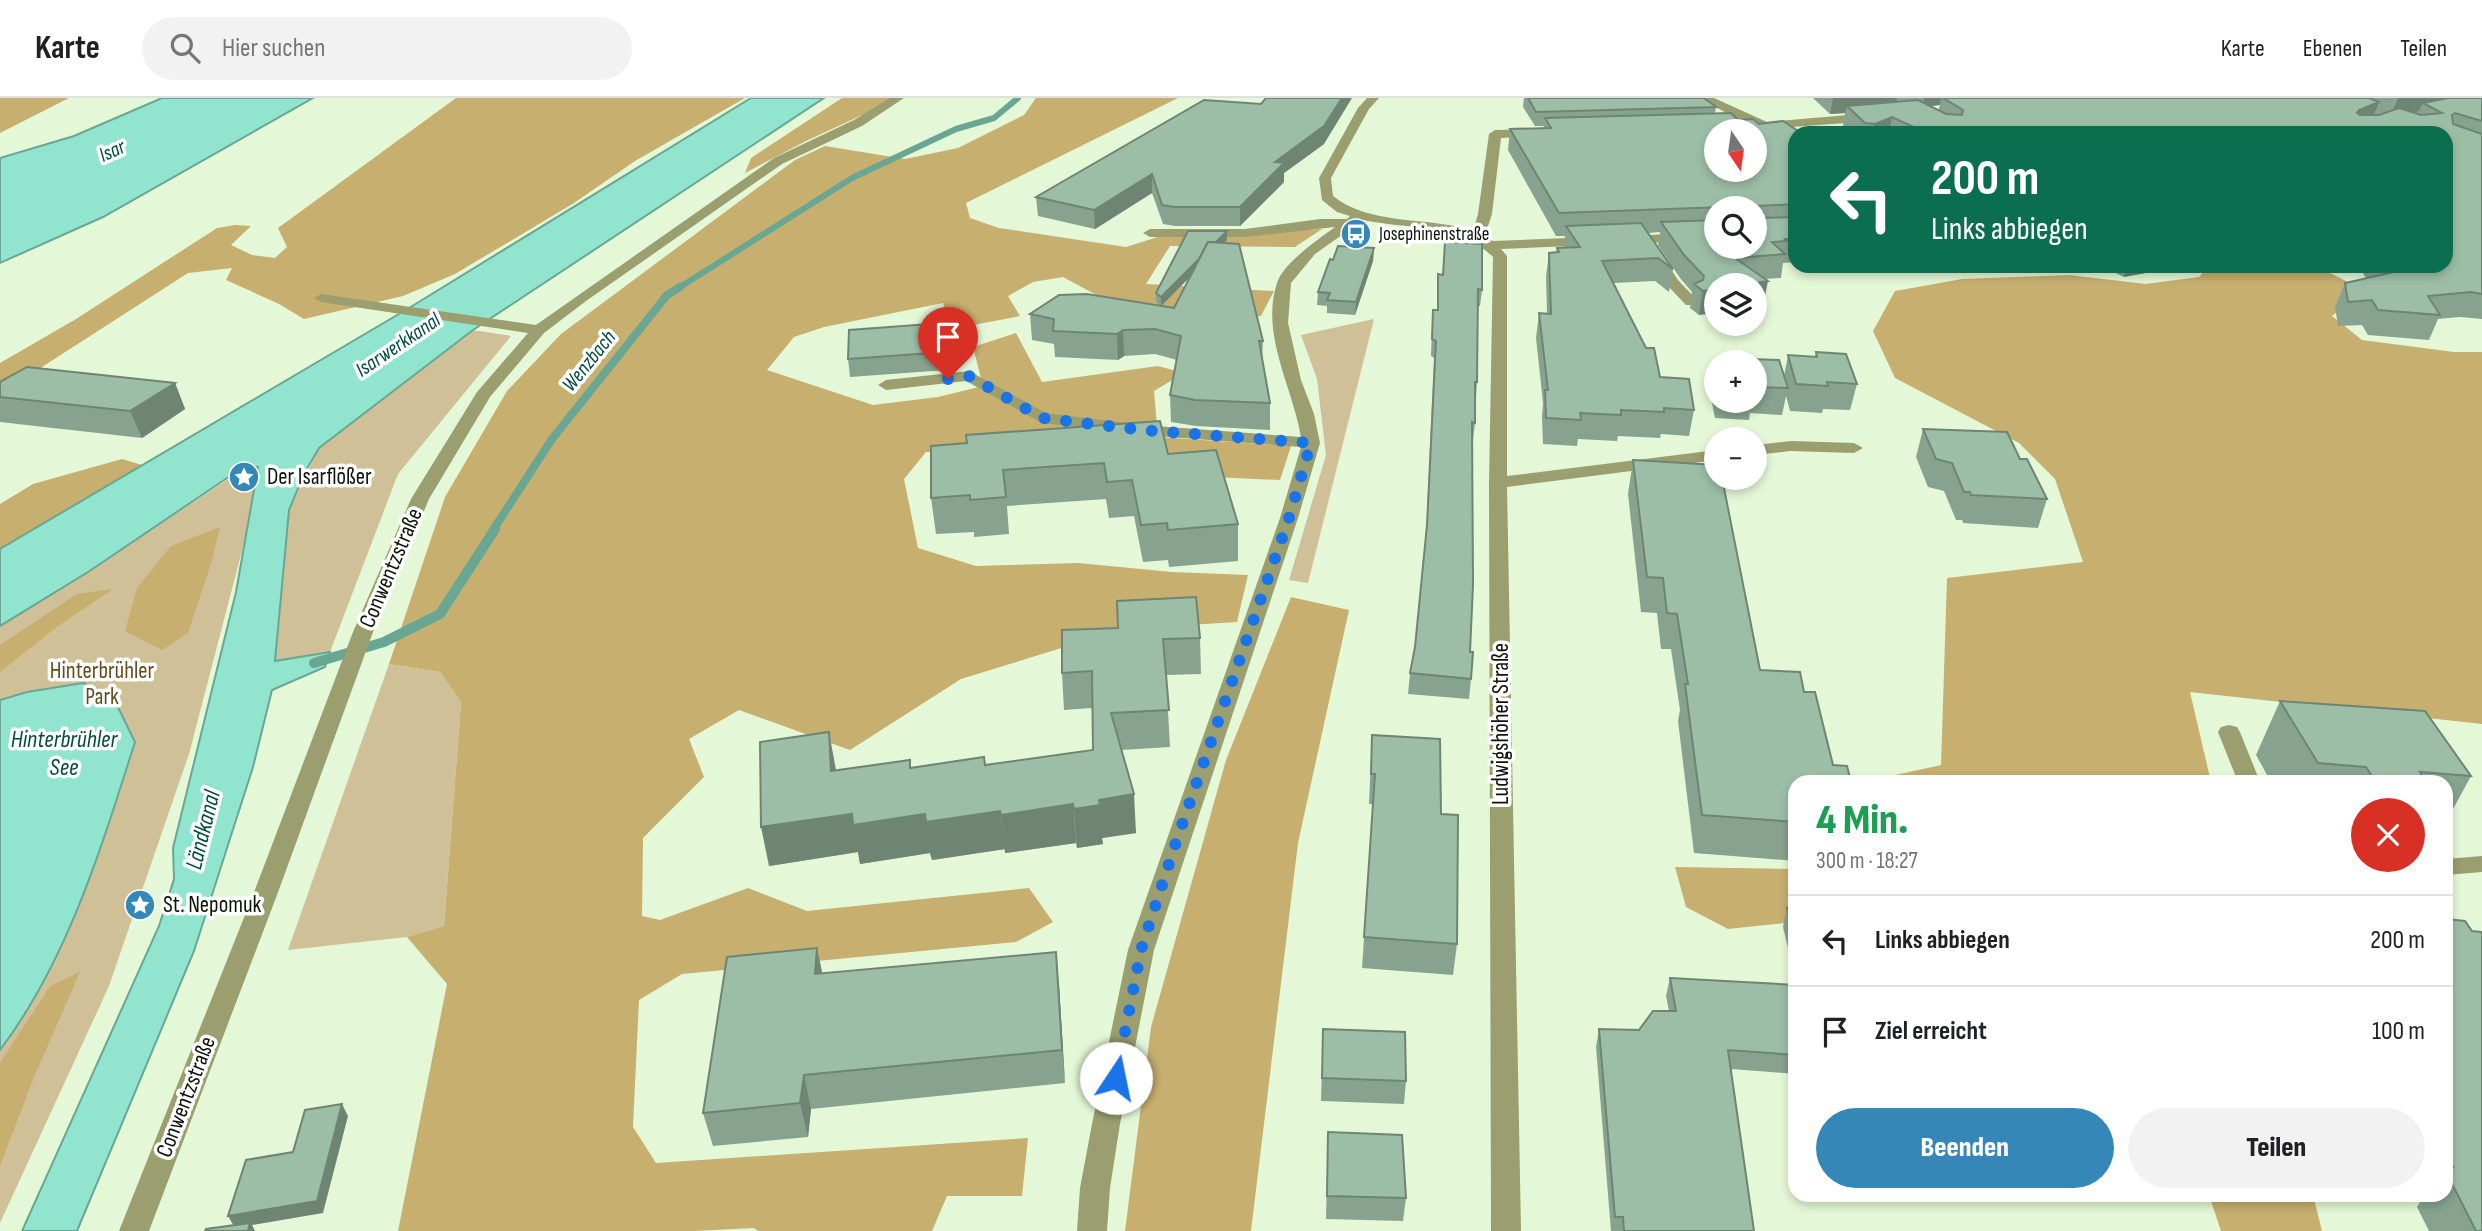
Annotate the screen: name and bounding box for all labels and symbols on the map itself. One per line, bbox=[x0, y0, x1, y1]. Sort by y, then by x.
north arrow bbox=[1704, 119, 1768, 182]
water label: Isar bbox=[95, 134, 130, 168]
bus stop icon: Josephinenstraße bbox=[1339, 217, 1373, 251]
place label: Josephinenstraße bbox=[1378, 223, 1489, 246]
water label: Isarwerkkanal bbox=[351, 307, 446, 382]
pin bbox=[918, 307, 978, 379]
water label: Wenzbach bbox=[557, 325, 621, 397]
place icon: Der Isarflößer bbox=[227, 460, 261, 494]
place label: Der Isarflößer bbox=[267, 463, 372, 491]
street label: Conwentzstraße bbox=[353, 504, 429, 632]
street label: Ludwigshöher Straße bbox=[1487, 643, 1515, 805]
park label: Hinterbrühler Park bbox=[50, 657, 155, 711]
water label: Hinterbrühler See bbox=[11, 725, 118, 782]
water label: Ländkanal bbox=[179, 787, 227, 873]
place icon: St. Nepomuk bbox=[123, 888, 157, 922]
place label: St. Nepomuk bbox=[163, 891, 262, 919]
street label: Conwentzstraße bbox=[150, 1033, 222, 1161]
position arrow bbox=[1079, 1041, 1153, 1115]

